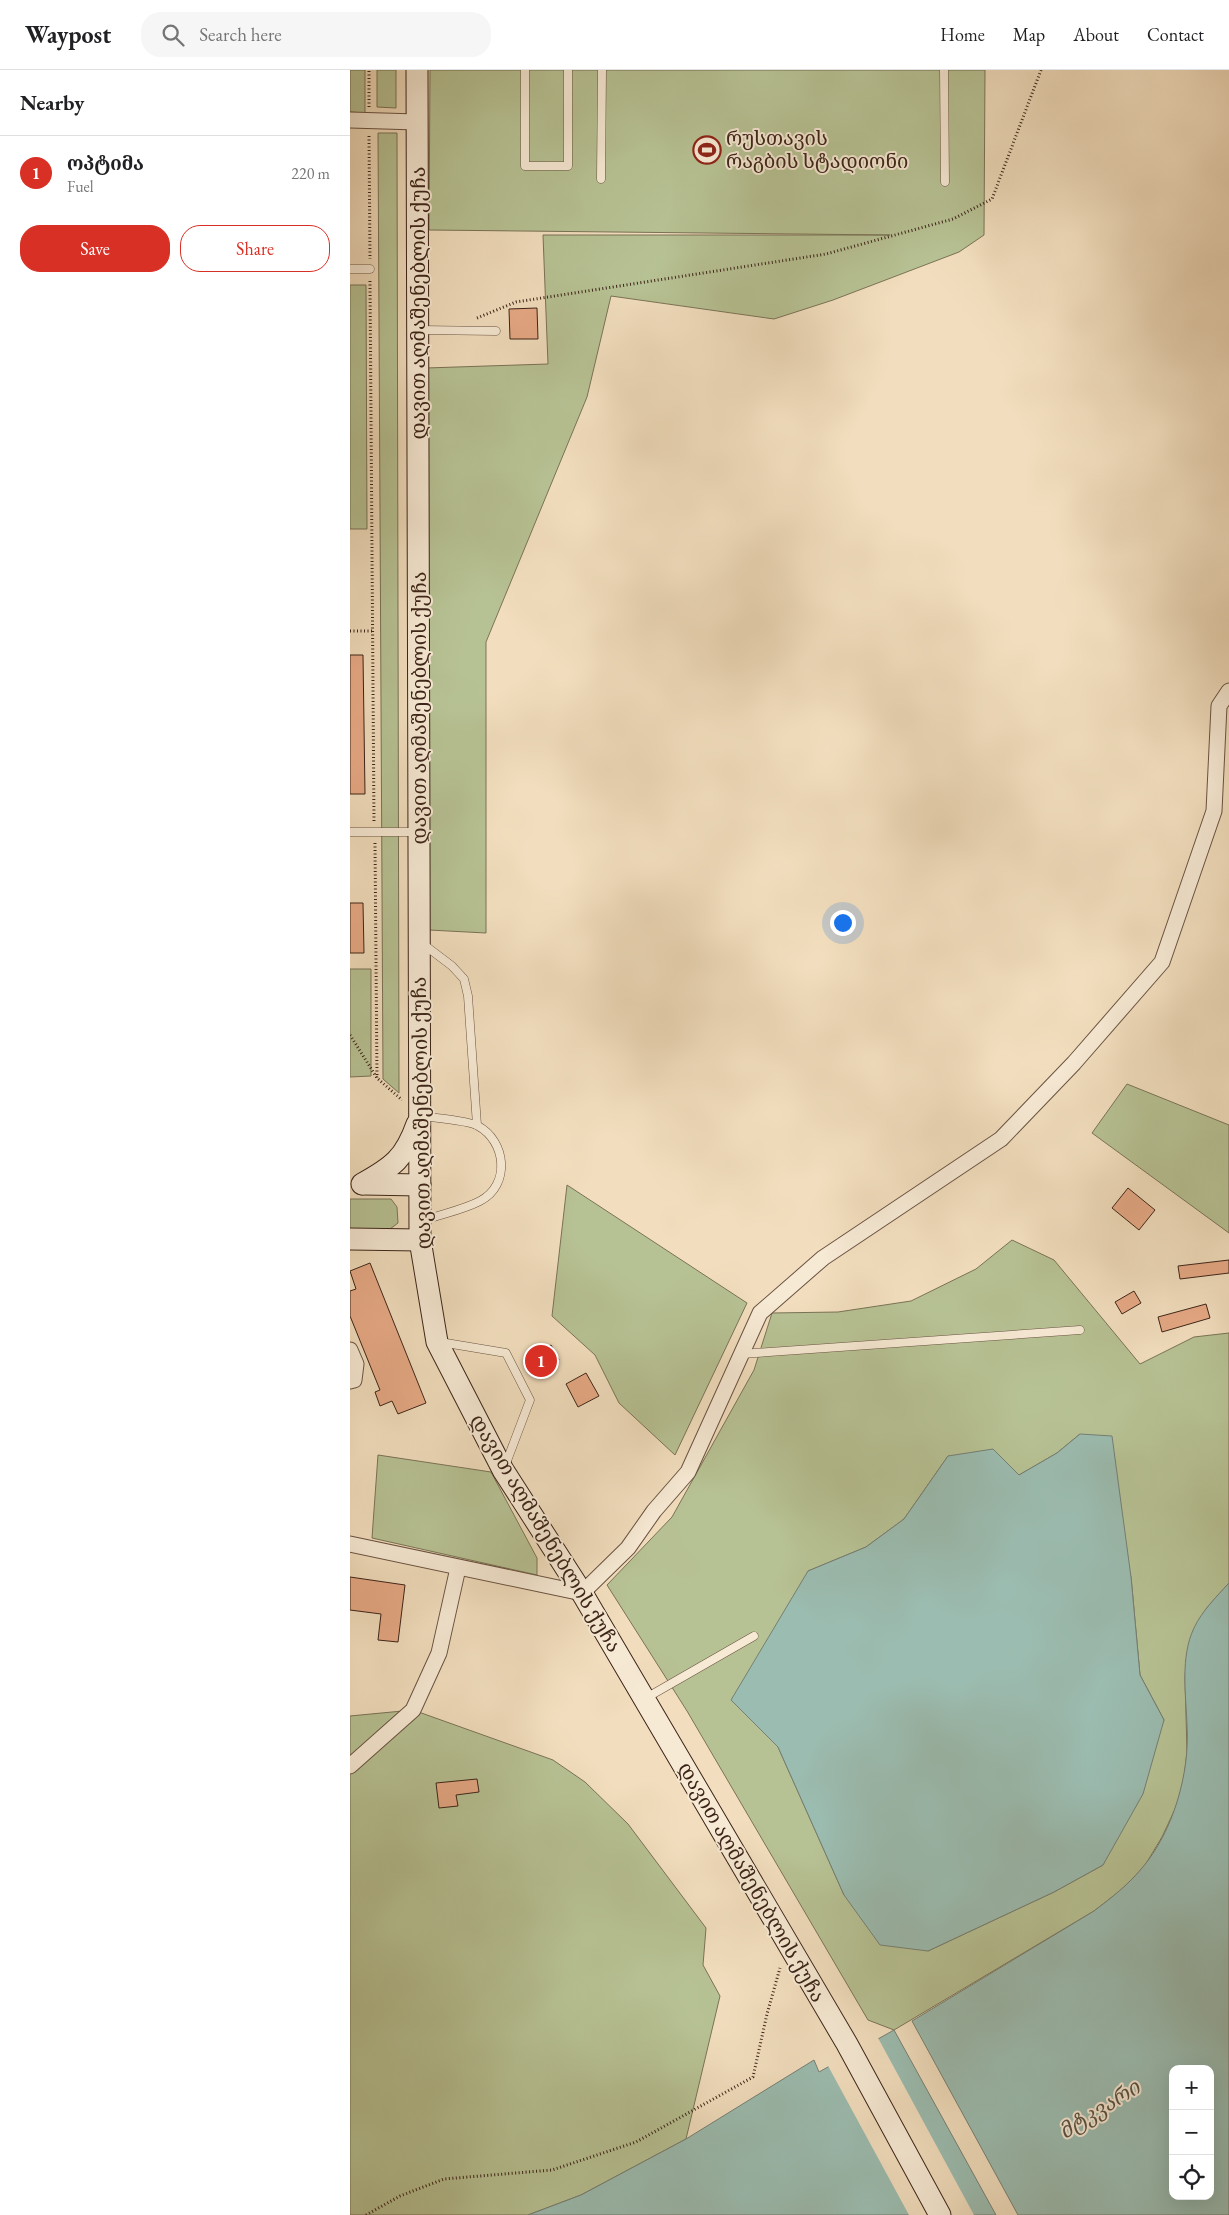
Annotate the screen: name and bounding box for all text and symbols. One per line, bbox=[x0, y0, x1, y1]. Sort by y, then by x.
search box bbox=[141, 12, 491, 57]
text: Waypost bbox=[25, 19, 111, 50]
icon: search bbox=[159, 21, 187, 49]
text: Search here bbox=[199, 22, 282, 47]
text: Home bbox=[940, 23, 985, 46]
text: Map bbox=[1013, 23, 1045, 46]
text: About bbox=[1073, 23, 1119, 46]
text: Contact bbox=[1147, 23, 1204, 46]
text: Nearby bbox=[20, 89, 84, 116]
place label: რუსთავის რაგბის სტადიონი bbox=[726, 125, 908, 174]
sports icon: რუსთავის რაგბის სტადიონი bbox=[692, 135, 722, 165]
text: ოპტიმა bbox=[67, 151, 144, 176]
text: 1 bbox=[32, 163, 40, 184]
text: 220 m bbox=[291, 163, 330, 184]
street label: დავით აღმაშენებლის ქუჩა bbox=[405, 167, 431, 440]
text: Fuel bbox=[67, 176, 94, 197]
button: Save bbox=[20, 225, 170, 272]
button: Share bbox=[180, 225, 330, 272]
street label: დავით აღმაშენებლის ქუჩა bbox=[406, 572, 432, 845]
your location bbox=[830, 910, 856, 936]
street label: დავით აღმაშენებლის ქუჩა bbox=[406, 976, 436, 1250]
pin: 1 bbox=[525, 1342, 557, 1380]
street label: დავით აღმაშენებლის ქუჩა bbox=[465, 1409, 627, 1657]
street label: დავით აღმაშენებლის ქუჩა bbox=[672, 1757, 832, 2007]
map controls bbox=[1169, 2065, 1214, 2200]
button: + bbox=[1169, 2065, 1214, 2110]
water label: მტკვარი bbox=[1053, 2073, 1146, 2145]
button: − bbox=[1169, 2110, 1214, 2155]
button: locate bbox=[1169, 2155, 1214, 2200]

